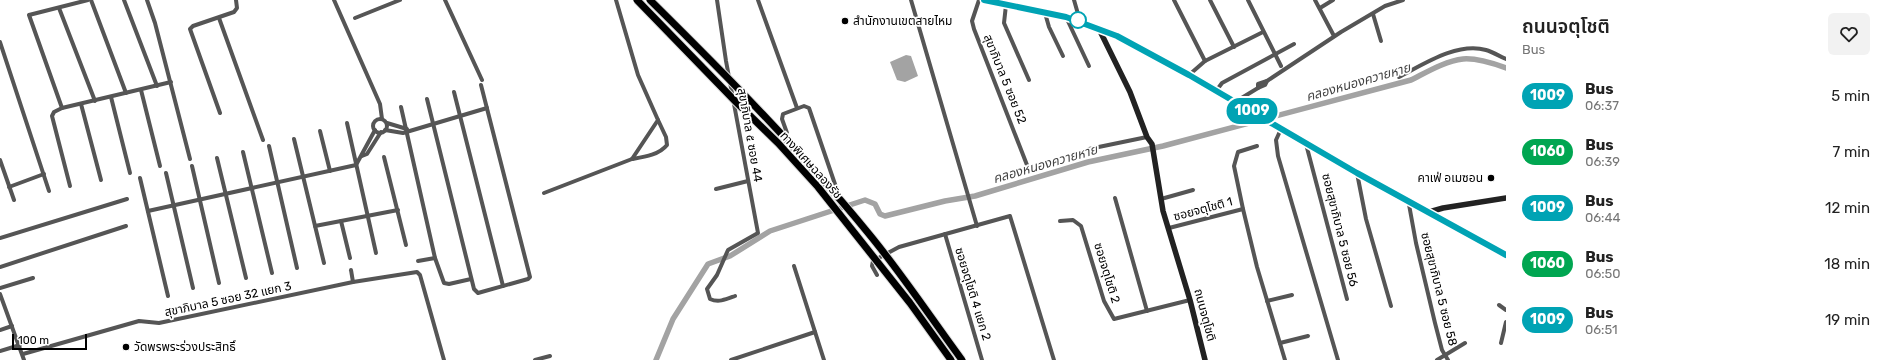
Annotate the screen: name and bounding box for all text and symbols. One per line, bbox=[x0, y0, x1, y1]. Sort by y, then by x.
unlabelled marker bbox=[1069, 11, 1087, 29]
button: heart bbox=[1828, 13, 1870, 55]
place label: สำนักงานเขตสายไหม bbox=[853, 14, 952, 28]
text: ถนนจตุโชติ bbox=[1522, 15, 1610, 38]
marker: สำนักงานเขตสายไหม bbox=[840, 16, 850, 26]
street label: สุขาภิบาล 5 ซอย 52 bbox=[981, 32, 1029, 126]
text: Bus bbox=[1522, 42, 1545, 57]
water label: คลองหนองควายหาย bbox=[1304, 60, 1413, 104]
text: Bus bbox=[1585, 80, 1613, 98]
street label: สุขาภิบาล ๕ ซอย 44 bbox=[735, 87, 765, 184]
text: 1009 bbox=[1530, 87, 1565, 104]
text: 5 min bbox=[1831, 87, 1870, 105]
line badge: 1009 bbox=[1224, 98, 1280, 124]
text: 06:37 bbox=[1585, 98, 1619, 113]
text: 1009 bbox=[1235, 102, 1269, 119]
street label: ทางพิเศษฉลองรัช bbox=[777, 129, 845, 201]
text: Bus bbox=[1585, 136, 1614, 154]
water label: คลองหนองควายหาย bbox=[991, 142, 1100, 186]
text: 1060 bbox=[1530, 143, 1565, 160]
text: 7 min bbox=[1833, 143, 1870, 161]
text: 06:39 bbox=[1585, 154, 1620, 169]
place label: คาเฟ่ อเมซอน bbox=[1418, 171, 1483, 185]
street label: ซอยสุขาภิบาล 5 ซอย 56 bbox=[1319, 172, 1361, 288]
marker: คาเฟ่ อเมซอน bbox=[1486, 173, 1496, 183]
text: Bus bbox=[1585, 192, 1613, 210]
street label: ซอยจตุโชติ 1 bbox=[1172, 194, 1234, 224]
text: 1009 bbox=[1530, 199, 1565, 216]
text: 12 min bbox=[1825, 199, 1870, 217]
text: 06:44 bbox=[1585, 210, 1621, 225]
street label: ซอยสุขาภิบาล 5 ซอย 58 bbox=[1418, 231, 1460, 347]
street label: ซอยจตุโชติ 2 bbox=[1091, 241, 1123, 305]
street label: ซอยจตุโชติ 4 แยก 2 bbox=[952, 246, 994, 342]
text: Bus bbox=[1585, 248, 1614, 266]
text: 1060 bbox=[1530, 255, 1565, 272]
text: 18 min bbox=[1824, 255, 1870, 273]
text: 06:50 bbox=[1585, 266, 1621, 281]
street label: สุขาภิบาล 5 ซอย 32 แยก 3 bbox=[163, 279, 293, 319]
street label: ถนนจตุโชติ bbox=[1191, 287, 1219, 343]
text: Bus bbox=[1585, 304, 1613, 322]
text: 1009 bbox=[1530, 311, 1565, 328]
text: 19 min bbox=[1825, 311, 1870, 329]
text: 06:51 bbox=[1585, 322, 1618, 337]
scale bar bbox=[12, 332, 87, 351]
text: 100 m bbox=[18, 334, 49, 347]
place label: วัดพรพระร่วงประสิทธิ์ bbox=[134, 340, 236, 354]
marker: วัดพรพระร่วงประสิทธิ์ bbox=[121, 342, 131, 352]

